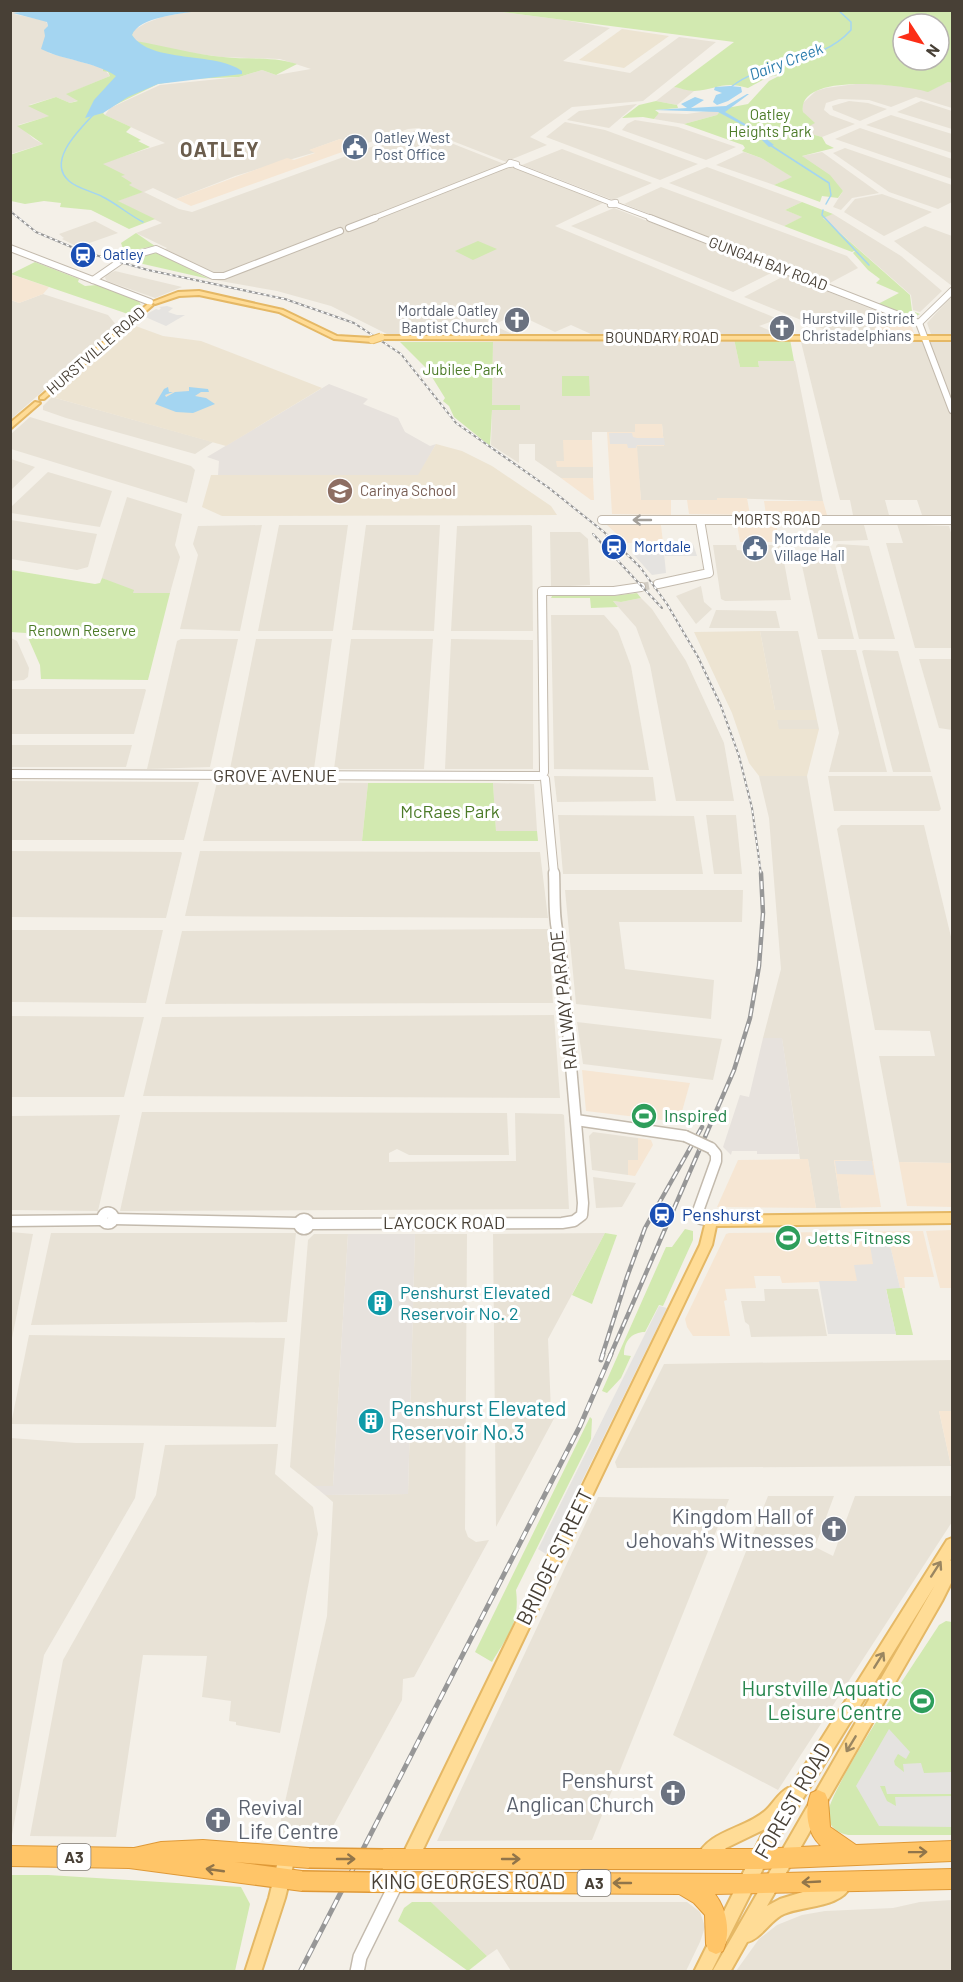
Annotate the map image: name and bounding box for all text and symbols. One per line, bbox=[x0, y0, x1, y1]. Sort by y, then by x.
north arrow bbox=[891, 12, 951, 72]
water label: Dairy Creek bbox=[746, 38, 826, 83]
text: N bbox=[923, 41, 944, 61]
park label: Oatley Heights Park bbox=[729, 105, 812, 140]
place label: Oatley West Post Office bbox=[374, 128, 450, 163]
public building icon: Oatley West Post Office bbox=[340, 132, 370, 162]
district label: OATLEY bbox=[180, 137, 260, 161]
street label: GUNGAH BAY ROAD bbox=[706, 232, 830, 294]
station icon: Oatley bbox=[68, 240, 98, 270]
place label: Oatley bbox=[103, 245, 144, 263]
place label: Mortdale Oatley Baptist Church bbox=[397, 301, 498, 336]
street label: HURSTVILLE ROAD bbox=[42, 303, 148, 398]
church icon: Mortdale Oatley Baptist Church bbox=[502, 305, 532, 335]
place label: Hurstville District Christadelphians bbox=[802, 309, 915, 344]
church icon: Hurstville District Christadelphians bbox=[767, 313, 797, 343]
street label: BOUNDARY ROAD bbox=[605, 328, 719, 346]
park label: Jubilee Park bbox=[423, 360, 504, 378]
school or university icon: Carinya School bbox=[325, 476, 355, 506]
place label: Carinya School bbox=[360, 481, 456, 499]
street label: MORTS ROAD bbox=[734, 510, 820, 528]
one-way arrow bbox=[633, 514, 653, 526]
place label: Mortdale Village Hall bbox=[774, 529, 845, 564]
station icon: Mortdale bbox=[599, 532, 629, 562]
public building icon: Mortdale Village Hall bbox=[740, 533, 770, 563]
place label: Mortdale bbox=[634, 537, 691, 555]
park label: Renown Reserve bbox=[28, 621, 136, 639]
street label: GROVE AVENUE bbox=[213, 764, 337, 786]
park label: McRaes Park bbox=[400, 800, 500, 822]
street label: RAILWAY PARADE bbox=[545, 929, 581, 1071]
sports icon: Inspired bbox=[629, 1101, 659, 1131]
place label: Inspired bbox=[664, 1104, 727, 1126]
station icon: Penshurst bbox=[647, 1200, 677, 1230]
place label: Penshurst bbox=[682, 1203, 761, 1225]
street label: LAYCOCK ROAD bbox=[383, 1211, 505, 1233]
sports icon: Jetts Fitness bbox=[773, 1223, 803, 1253]
place label: Jetts Fitness bbox=[808, 1226, 911, 1248]
place label: Penshurst Elevated Reservoir No. 2 bbox=[400, 1281, 551, 1324]
building icon: Penshurst Elevated Reservoir No. 2 bbox=[365, 1288, 395, 1318]
place label: Penshurst Elevated Reservoir No.3 bbox=[391, 1395, 567, 1444]
building icon: Penshurst Elevated Reservoir No.3 bbox=[356, 1406, 386, 1436]
street label: BRIDGE STREET bbox=[510, 1484, 597, 1628]
place label: Kingdom Hall of Jehovah's Witnesses bbox=[626, 1503, 814, 1552]
church icon: Kingdom Hall of Jehovah's Witnesses bbox=[819, 1514, 849, 1544]
one-way arrow bbox=[930, 1561, 943, 1578]
one-way arrow bbox=[873, 1652, 885, 1669]
place label: Hurstville Aquatic Leisure Centre bbox=[742, 1675, 902, 1724]
sports icon: Hurstville Aquatic Leisure Centre bbox=[907, 1686, 937, 1716]
one-way arrow bbox=[845, 1735, 857, 1752]
street label: FOREST ROAD bbox=[748, 1738, 835, 1863]
place label: Penshurst Anglican Church bbox=[506, 1767, 654, 1816]
church icon: Penshurst Anglican Church bbox=[658, 1778, 688, 1808]
place label: Revival Life Centre bbox=[238, 1794, 339, 1843]
church icon: Revival Life Centre bbox=[203, 1805, 233, 1835]
road number: A3 bbox=[58, 1844, 90, 1870]
one-way arrow bbox=[907, 1846, 927, 1858]
one-way arrow bbox=[335, 1853, 355, 1865]
one-way arrow bbox=[500, 1853, 520, 1865]
one-way arrow bbox=[205, 1865, 225, 1876]
street label: KING GEORGES ROAD bbox=[371, 1868, 565, 1893]
road number: A3 bbox=[578, 1870, 610, 1896]
one-way arrow bbox=[802, 1876, 822, 1887]
one-way arrow bbox=[612, 1877, 632, 1889]

